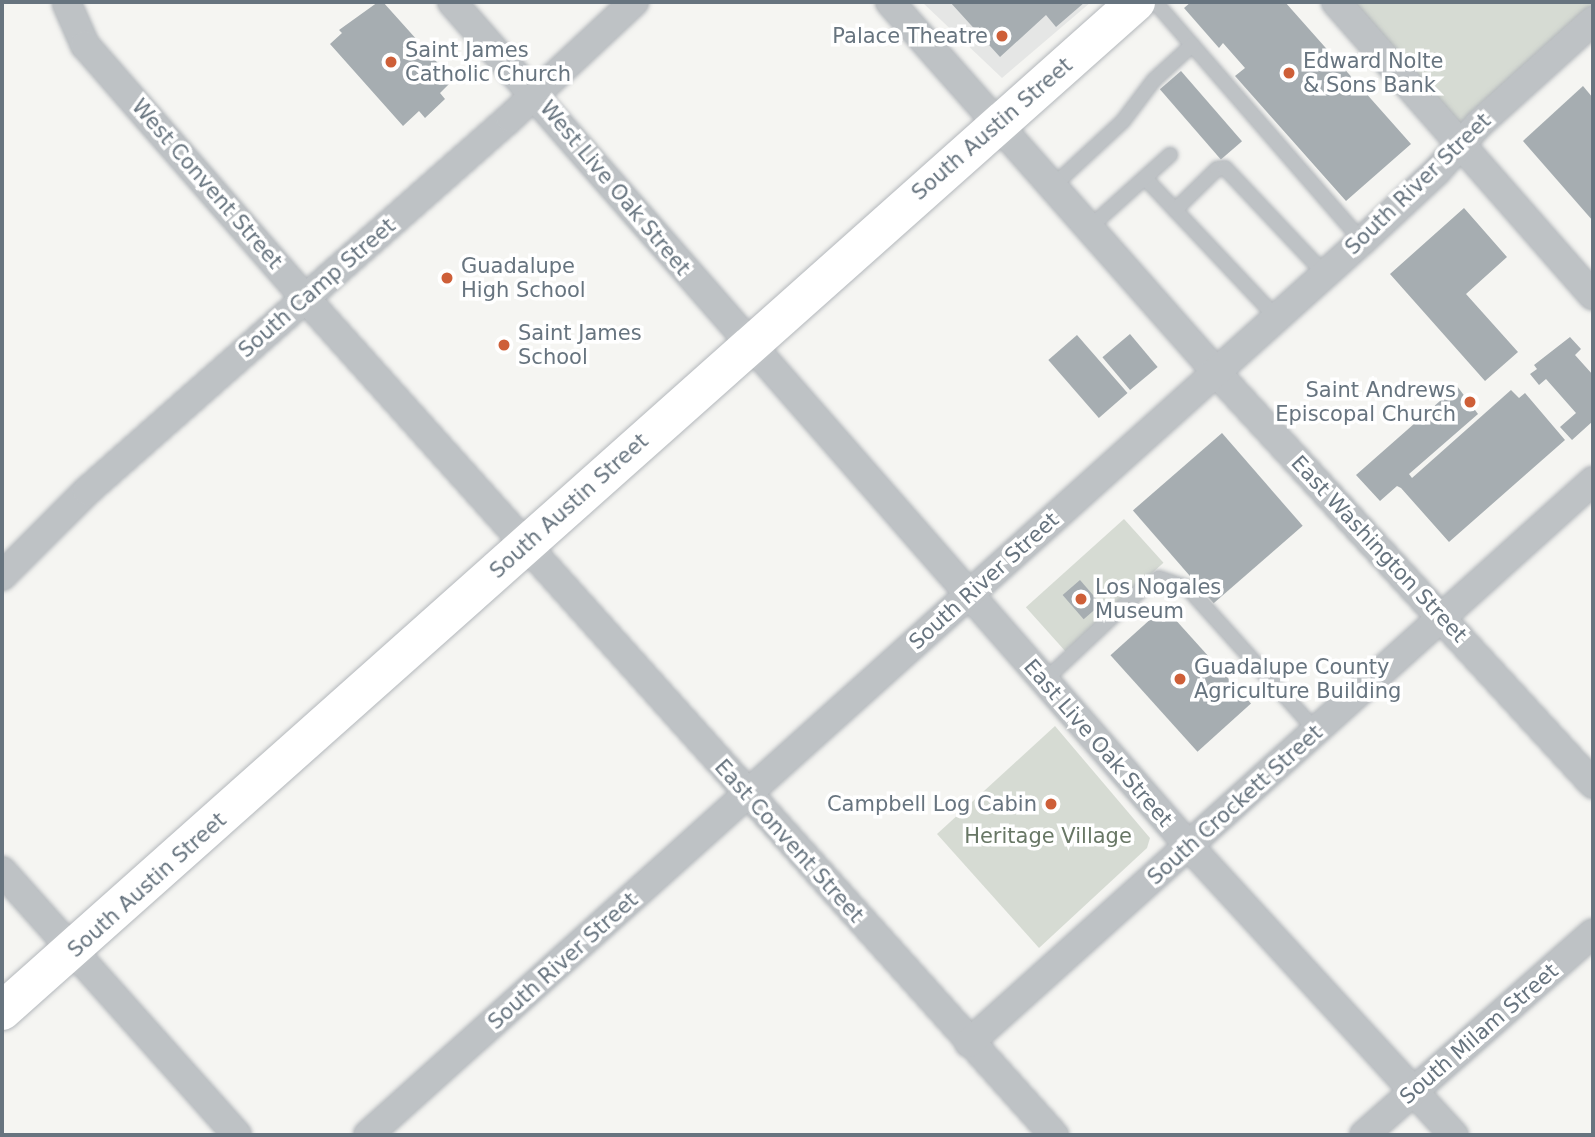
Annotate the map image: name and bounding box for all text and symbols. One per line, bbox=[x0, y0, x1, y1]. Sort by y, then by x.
place label: Palace Theatre bbox=[832, 23, 988, 49]
marker: Palace Theatre bbox=[994, 28, 1010, 44]
place label: Saint James Catholic Church bbox=[405, 37, 571, 87]
place label: Edward Nolte & Sons Bank bbox=[1303, 48, 1443, 98]
street label: South Austin Street bbox=[907, 53, 1077, 205]
marker: Saint James Catholic Church bbox=[383, 54, 399, 70]
marker: Edward Nolte & Sons Bank bbox=[1281, 65, 1297, 81]
street label: West Convent Street bbox=[126, 94, 288, 274]
street label: West Live Oak Street bbox=[535, 96, 695, 280]
street label: South River Street bbox=[1340, 108, 1496, 260]
street label: South Camp Street bbox=[233, 213, 401, 363]
place label: Guadalupe High School bbox=[461, 253, 586, 303]
marker: Guadalupe High School bbox=[439, 270, 455, 286]
place label: Saint James School bbox=[518, 320, 642, 370]
marker: Saint James School bbox=[496, 337, 512, 353]
place label: Saint Andrews Episcopal Church bbox=[1275, 377, 1456, 427]
marker: Saint Andrews Episcopal Church bbox=[1462, 394, 1478, 410]
street label: South Austin Street bbox=[485, 428, 653, 584]
street label: East Washington Street bbox=[1286, 450, 1472, 648]
street label: South River Street bbox=[904, 507, 1064, 655]
place label: Los Nogales Museum bbox=[1095, 574, 1221, 624]
marker: Los Nogales Museum bbox=[1073, 591, 1089, 607]
street label: East Live Oak Street bbox=[1018, 654, 1178, 832]
place label: Guadalupe County Agriculture Building bbox=[1194, 654, 1401, 704]
marker: Guadalupe County Agriculture Building bbox=[1172, 671, 1188, 687]
street label: South Crockett Street bbox=[1143, 720, 1327, 890]
street label: East Convent Street bbox=[709, 754, 869, 928]
place label: Campbell Log Cabin bbox=[827, 791, 1037, 817]
marker: Campbell Log Cabin bbox=[1043, 796, 1059, 812]
street label: South Austin Street bbox=[63, 807, 231, 963]
park label: Heritage Village bbox=[964, 823, 1132, 849]
street label: South River Street bbox=[483, 887, 643, 1035]
street label: South Milam Street bbox=[1395, 958, 1563, 1110]

